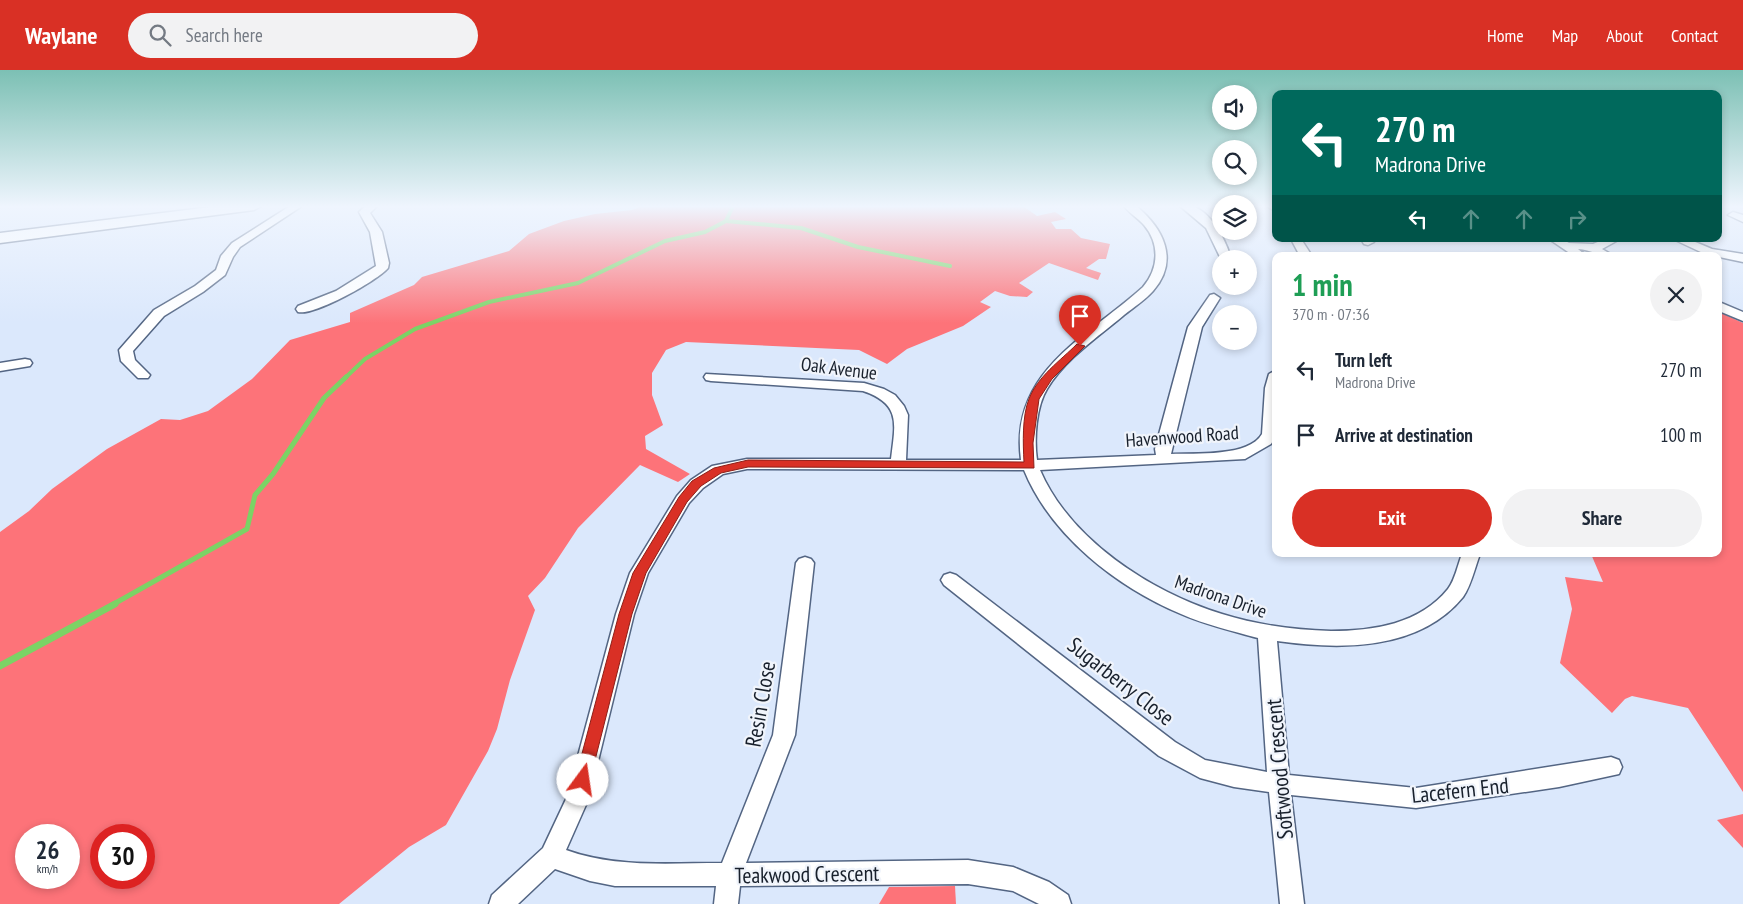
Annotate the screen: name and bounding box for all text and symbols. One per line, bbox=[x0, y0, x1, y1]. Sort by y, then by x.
search box bbox=[128, 13, 478, 58]
text: Waylane bbox=[25, 20, 98, 51]
icon: search bbox=[146, 21, 174, 49]
text: Search here bbox=[186, 23, 263, 47]
text: Home bbox=[1487, 24, 1524, 47]
text: Map bbox=[1552, 24, 1578, 47]
text: About bbox=[1606, 24, 1643, 47]
text: Contact bbox=[1671, 24, 1718, 47]
map controls bbox=[1212, 85, 1257, 350]
button: sound bbox=[1212, 85, 1257, 130]
text: 270 m bbox=[1375, 106, 1456, 152]
icon: left bbox=[1292, 110, 1357, 175]
button: search bbox=[1212, 140, 1257, 185]
text: Madrona Drive bbox=[1375, 150, 1486, 178]
button: layers bbox=[1212, 195, 1257, 240]
icon: left bbox=[1404, 205, 1432, 233]
icon: ahead bbox=[1457, 205, 1485, 233]
icon: ahead bbox=[1510, 205, 1538, 233]
icon: right bbox=[1563, 205, 1591, 233]
button: + bbox=[1212, 250, 1257, 295]
text: 1 min bbox=[1292, 265, 1353, 304]
button: close bbox=[1650, 269, 1702, 321]
pin bbox=[1059, 295, 1101, 346]
icon: arrive bbox=[1066, 302, 1094, 330]
text: 370 m · 07:36 bbox=[1292, 304, 1370, 324]
button: − bbox=[1212, 305, 1257, 350]
text: Turn left bbox=[1335, 348, 1392, 372]
street label: Oak Avenue bbox=[800, 351, 879, 385]
icon: left bbox=[1292, 356, 1320, 384]
text: 270 m bbox=[1660, 358, 1702, 382]
text: Madrona Drive bbox=[1335, 372, 1416, 392]
street label: Havenwood Road bbox=[1125, 420, 1239, 452]
icon: arrive bbox=[1292, 421, 1320, 449]
text: Arrive at destination bbox=[1335, 423, 1473, 447]
text: 100 m bbox=[1660, 423, 1702, 447]
button: Exit bbox=[1292, 489, 1492, 547]
button: Share bbox=[1502, 489, 1702, 547]
street label: Madrona Drive bbox=[1172, 569, 1270, 623]
street label: Sugarberry Close bbox=[1062, 631, 1180, 731]
street label: Resin Close bbox=[739, 659, 781, 749]
street label: Softwood Crescent bbox=[1259, 698, 1299, 840]
position arrow bbox=[556, 753, 608, 805]
street label: Lacefern End bbox=[1410, 771, 1510, 809]
speed limit sign: 30 bbox=[90, 824, 155, 889]
text: 26 bbox=[36, 834, 59, 866]
street label: Teakwood Crescent bbox=[734, 859, 880, 889]
text: km/h bbox=[37, 861, 58, 876]

